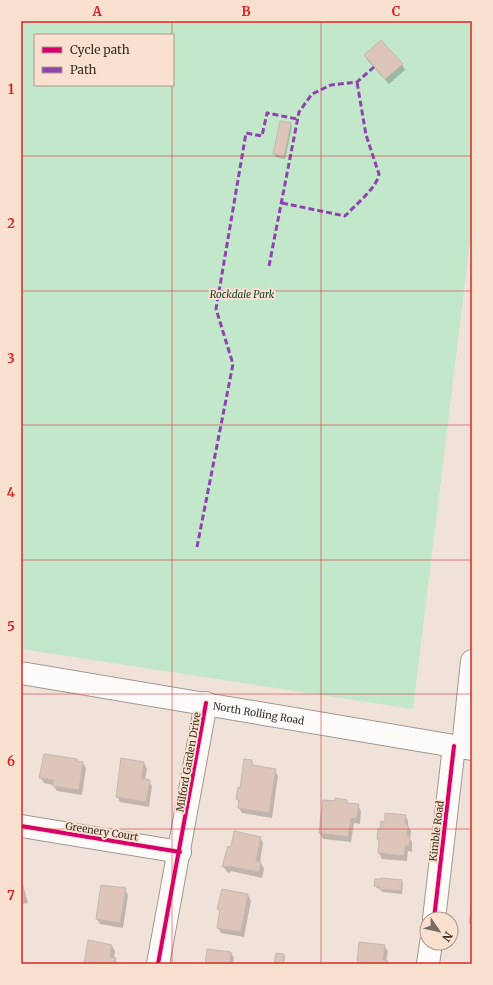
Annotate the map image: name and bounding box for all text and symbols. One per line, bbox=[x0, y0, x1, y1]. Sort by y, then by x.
text: A bbox=[91, 3, 102, 20]
text: B bbox=[241, 3, 251, 20]
text: C bbox=[392, 3, 401, 20]
legend bbox=[34, 34, 174, 86]
text: Cycle path bbox=[70, 42, 130, 57]
text: Path bbox=[70, 62, 96, 77]
text: 1 bbox=[8, 81, 14, 98]
text: 2 bbox=[7, 215, 15, 232]
park label: Rockdale Park bbox=[210, 288, 275, 301]
text: 3 bbox=[7, 350, 15, 367]
text: 4 bbox=[7, 484, 16, 501]
text: 5 bbox=[7, 618, 15, 635]
street label: North Rolling Road bbox=[212, 699, 305, 728]
street label: Milford Garden Drive bbox=[173, 711, 204, 813]
text: 6 bbox=[7, 753, 15, 770]
street label: Kimble Road bbox=[426, 800, 447, 862]
street label: Greenery Court bbox=[65, 819, 139, 844]
text: 7 bbox=[7, 887, 15, 904]
north arrow bbox=[419, 911, 459, 951]
text: N bbox=[439, 929, 456, 944]

